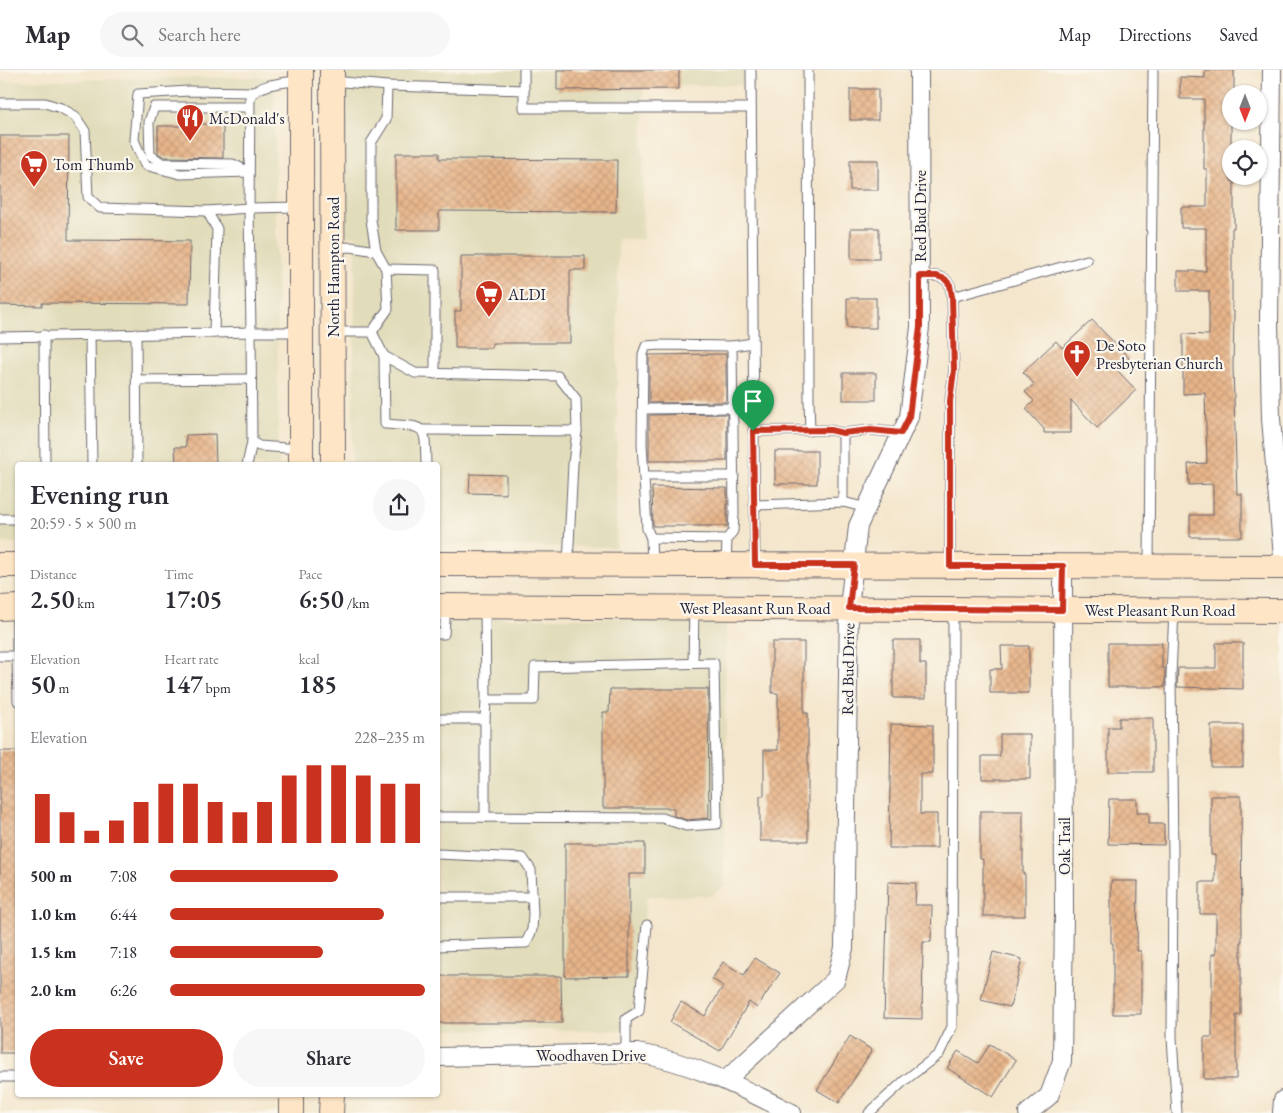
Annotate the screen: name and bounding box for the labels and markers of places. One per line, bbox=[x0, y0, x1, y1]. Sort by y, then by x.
restaurant icon: McDonald's bbox=[175, 103, 205, 142]
place label: McDonald's bbox=[209, 108, 285, 129]
supermarket icon: Tom Thumb bbox=[19, 149, 49, 188]
place label: Tom Thumb bbox=[53, 154, 134, 175]
supermarket icon: ALDI bbox=[474, 279, 504, 318]
place label: ALDI bbox=[507, 284, 546, 305]
place label: De Soto Presbyterian Church bbox=[1096, 335, 1223, 374]
church icon: De Soto Presbyterian Church bbox=[1062, 339, 1092, 378]
pin bbox=[732, 380, 774, 431]

